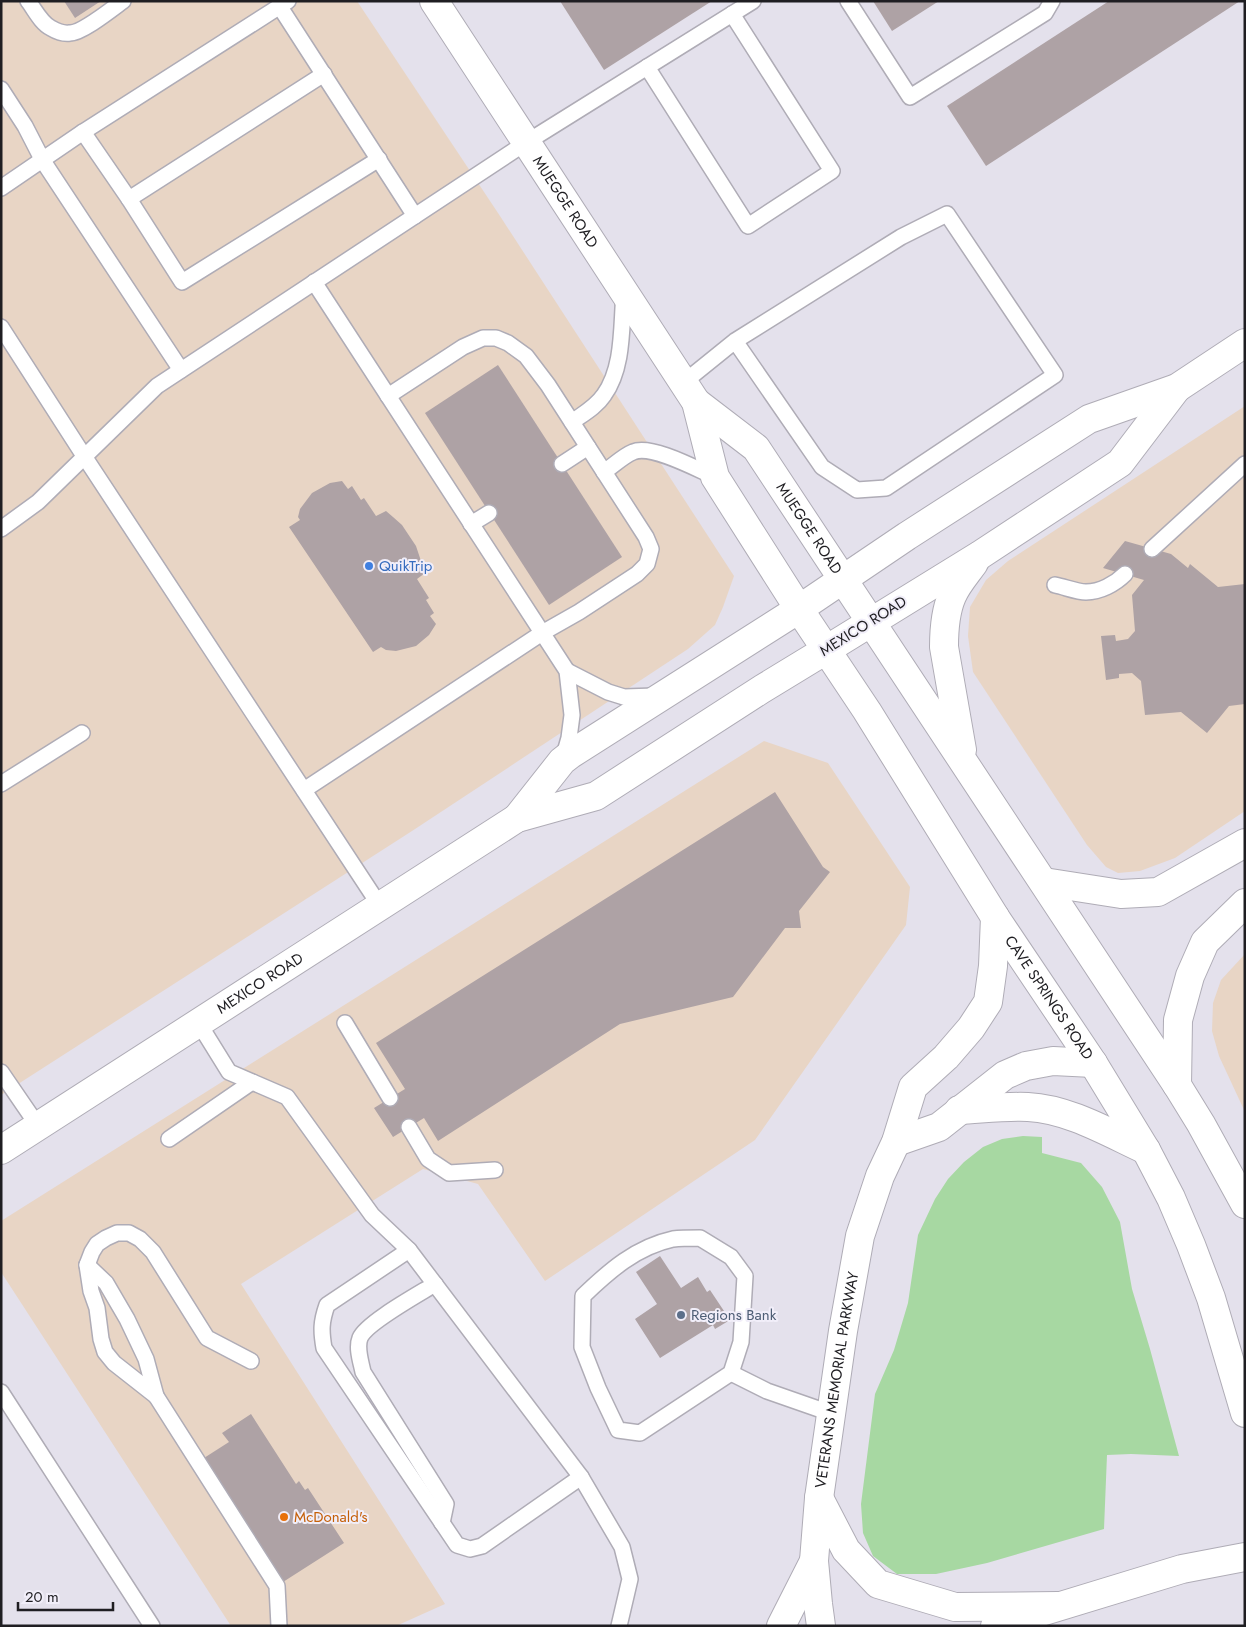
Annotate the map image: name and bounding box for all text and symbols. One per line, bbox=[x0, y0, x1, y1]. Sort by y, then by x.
street label: MUEGGE ROAD bbox=[527, 152, 603, 252]
street label: MUEGGE ROAD bbox=[771, 478, 847, 579]
place label: QuikTrip bbox=[379, 555, 433, 577]
marker: QuikTrip bbox=[363, 560, 375, 572]
street label: MEXICO ROAD bbox=[815, 590, 911, 662]
street label: CAVE SPRINGS ROAD bbox=[999, 931, 1099, 1064]
street label: MEXICO ROAD bbox=[212, 947, 308, 1019]
street label: VETERANS MEMORIAL PARKWAY bbox=[810, 1269, 865, 1490]
place label: Regions Bank bbox=[691, 1304, 777, 1326]
marker: Regions Bank bbox=[675, 1309, 687, 1321]
place label: McDonald's bbox=[294, 1506, 368, 1528]
marker: McDonald's bbox=[278, 1511, 290, 1523]
scale bar bbox=[18, 1580, 112, 1612]
text: 20 m bbox=[25, 1586, 59, 1608]

